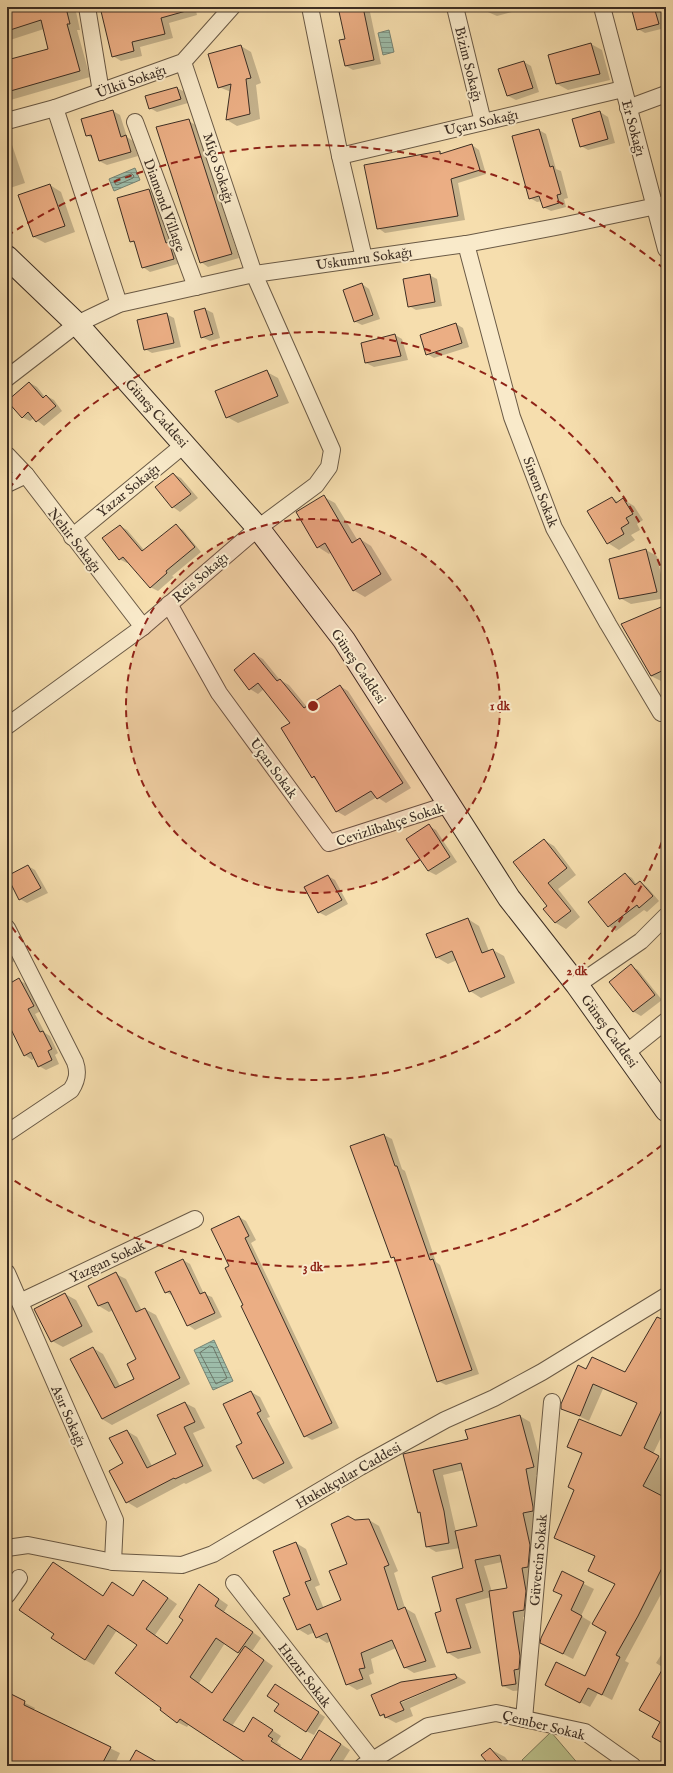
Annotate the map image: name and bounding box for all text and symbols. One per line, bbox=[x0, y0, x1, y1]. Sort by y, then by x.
street label: Bizim Sokağı bbox=[450, 25, 486, 104]
street label: Ülkü Sokağı bbox=[94, 60, 169, 103]
street label: Er Sokağı bbox=[617, 98, 649, 159]
street label: Uçarı Sokağı bbox=[442, 106, 520, 140]
street label: Miço Sokağı bbox=[198, 131, 238, 206]
street label: Diamond Village bbox=[139, 156, 189, 255]
street label: Uskumru Sokağı bbox=[315, 243, 414, 275]
street label: Güneş Caddesi bbox=[121, 376, 192, 452]
street label: Sinem Sokak bbox=[518, 454, 562, 531]
street label: Yazar Sokağı bbox=[94, 460, 164, 522]
street label: Nehir Sokağı bbox=[43, 505, 105, 577]
street label: Reis Sokağı bbox=[169, 548, 233, 607]
street label: Güneş Caddesi bbox=[327, 626, 390, 708]
centre of rings bbox=[306, 699, 320, 713]
text: 1 dk bbox=[490, 699, 511, 714]
street label: Uçan Sokak bbox=[245, 735, 301, 803]
street label: Cevizlibahçe Sokak bbox=[334, 799, 447, 851]
text: 2 dk bbox=[566, 964, 588, 979]
street label: Güneş Caddesi bbox=[577, 991, 642, 1072]
street label: Yazgan Sokak bbox=[67, 1236, 149, 1287]
text: 3 dk bbox=[303, 1260, 324, 1275]
street label: Asır Sokağı bbox=[46, 1382, 90, 1450]
street label: Hukukçular Caddesi bbox=[293, 1438, 405, 1513]
street label: Güvercin Sokak bbox=[526, 1513, 552, 1607]
street label: Huzur Sokak bbox=[273, 1640, 335, 1712]
street label: Çember Sokak bbox=[500, 1707, 588, 1745]

